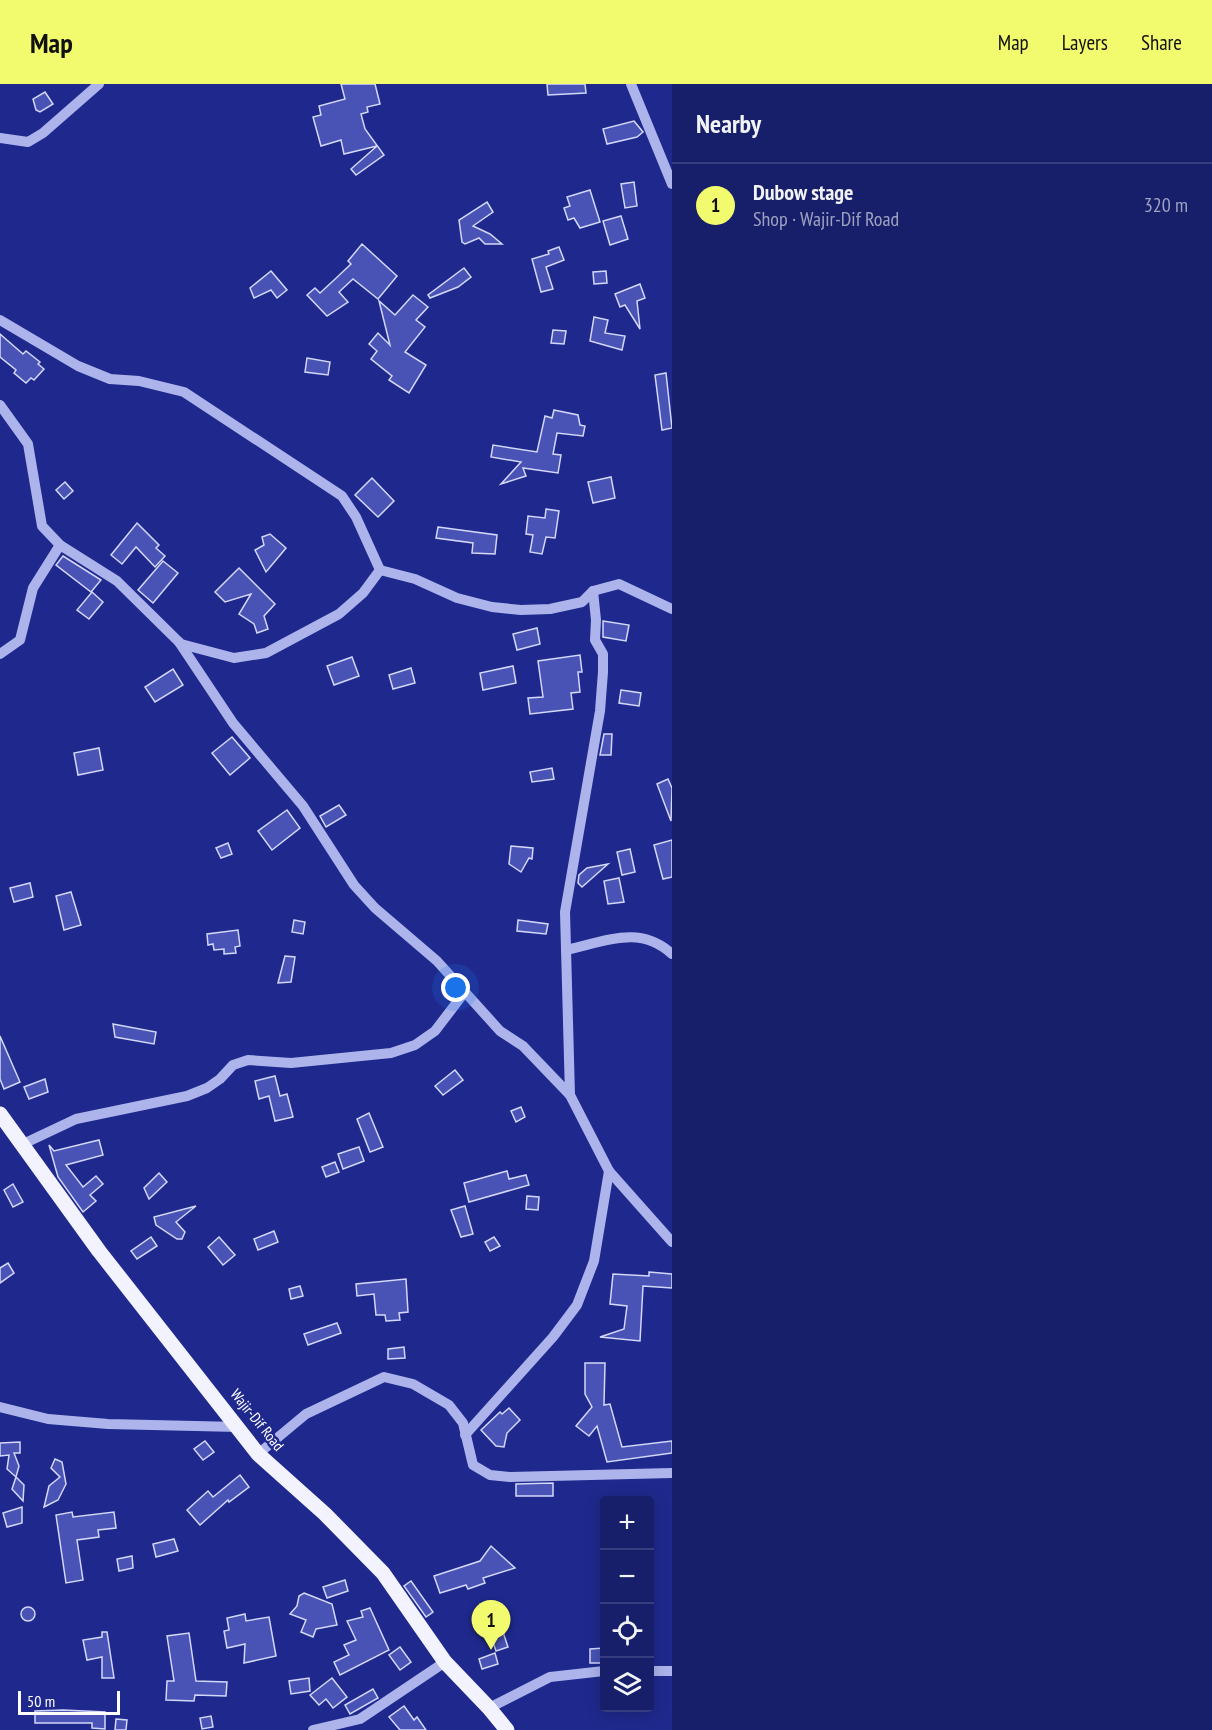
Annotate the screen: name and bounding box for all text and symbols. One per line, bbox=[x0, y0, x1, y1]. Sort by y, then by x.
text: Map bbox=[30, 24, 73, 61]
text: Map bbox=[998, 29, 1029, 56]
text: Layers bbox=[1062, 29, 1108, 56]
text: Share bbox=[1141, 29, 1182, 56]
text: Nearby bbox=[696, 107, 761, 140]
text: Dubow stage bbox=[753, 178, 854, 206]
text: 1 bbox=[711, 192, 720, 218]
text: 320 m bbox=[1144, 192, 1188, 218]
text: Shop · Wajir-Dif Road bbox=[753, 206, 899, 232]
your location bbox=[441, 973, 470, 1002]
street label: Wajir-Dif Road bbox=[227, 1385, 288, 1455]
map controls bbox=[600, 1496, 654, 1712]
button: + bbox=[600, 1496, 654, 1550]
button: − bbox=[600, 1550, 654, 1604]
pin: 1 bbox=[472, 1600, 510, 1650]
button: locate bbox=[600, 1604, 654, 1658]
button: layers bbox=[600, 1658, 654, 1712]
scale bar bbox=[18, 1688, 120, 1716]
text: 50 m bbox=[27, 1691, 55, 1711]

